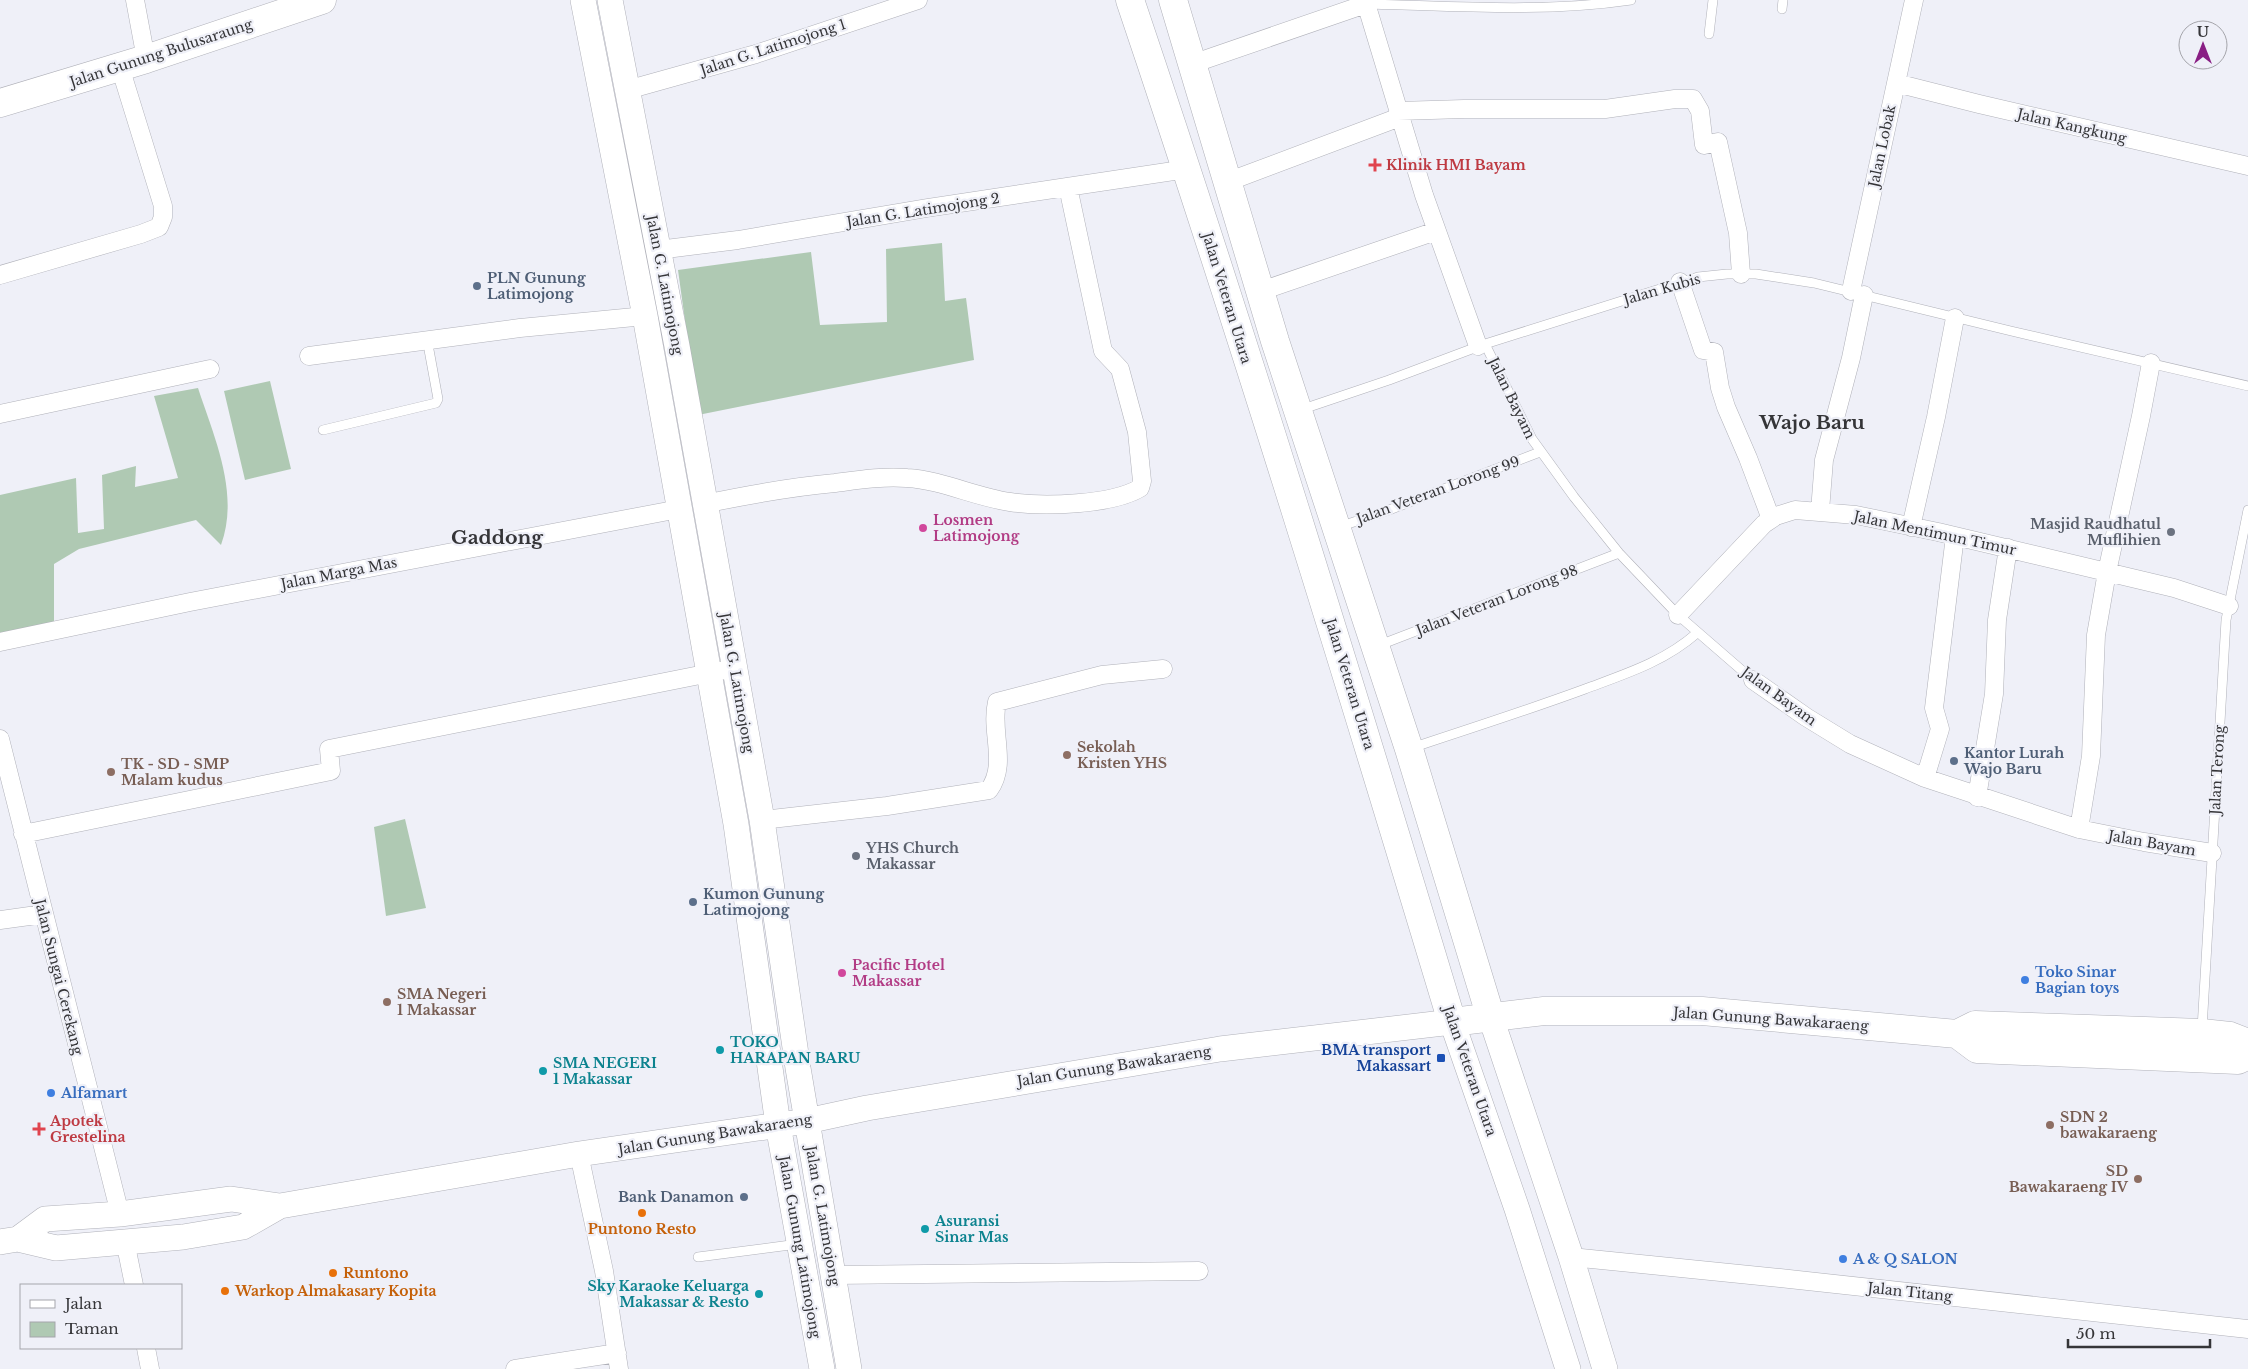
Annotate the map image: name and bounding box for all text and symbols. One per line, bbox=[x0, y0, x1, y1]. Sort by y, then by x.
street label: Jalan Gunung Bulusaraung bbox=[65, 15, 255, 92]
street label: Jalan G. Latimojong 1 bbox=[696, 15, 848, 80]
north arrow bbox=[2178, 20, 2228, 70]
text: U bbox=[2197, 23, 2210, 41]
street label: Jalan Lobak bbox=[1864, 103, 1900, 191]
street label: Jalan Kangkung bbox=[2014, 104, 2129, 147]
place label: Klinik HMI Bayam bbox=[1386, 156, 1526, 174]
marker: Klinik HMI Bayam bbox=[1368, 158, 1382, 172]
street label: Jalan G. Latimojong 2 bbox=[843, 189, 1001, 231]
street label: Jalan G. Latimojong bbox=[642, 212, 688, 357]
street label: Jalan Veteran Utara bbox=[1198, 228, 1256, 366]
place label: PLN Gunung Latimojong bbox=[487, 269, 586, 303]
street label: Jalan Kubis bbox=[1620, 269, 1703, 309]
marker: PLN Gunung Latimojong bbox=[471, 280, 483, 292]
street label: Jalan Bayam bbox=[1484, 352, 1540, 442]
district label: Wajo Baru bbox=[1758, 411, 1865, 434]
street label: Jalan Veteran Lorong 99 bbox=[1352, 452, 1522, 529]
street label: Jalan Mentimun Timur bbox=[1850, 507, 2018, 559]
place label: Losmen Latimojong bbox=[933, 511, 1020, 545]
place label: Masjid Raudhatul Muflihien bbox=[2030, 515, 2161, 549]
marker: Losmen Latimojong bbox=[917, 522, 929, 534]
district label: Gaddong bbox=[451, 526, 544, 549]
marker: Masjid Raudhatul Muflihien bbox=[2165, 526, 2177, 538]
street label: Jalan Marga Mas bbox=[277, 553, 399, 593]
street label: Jalan Veteran Lorong 98 bbox=[1412, 561, 1580, 640]
street label: Jalan G. Latimojong bbox=[715, 609, 758, 755]
street label: Jalan Veteran Utara bbox=[1321, 614, 1379, 752]
street label: Jalan Bayam bbox=[1736, 662, 1820, 729]
street label: Jalan Terong bbox=[2206, 724, 2228, 817]
place label: Sekolah Kristen YHS bbox=[1077, 738, 1167, 772]
place label: Kantor Lurah Wajo Baru bbox=[1963, 744, 2064, 778]
marker: Sekolah Kristen YHS bbox=[1061, 749, 1073, 761]
place label: TK - SD - SMP Malam kudus bbox=[121, 755, 229, 789]
marker: Kantor Lurah Wajo Baru bbox=[1948, 755, 1960, 767]
marker: TK - SD - SMP Malam kudus bbox=[105, 766, 117, 778]
street label: Jalan Bayam bbox=[2105, 826, 2197, 860]
place label: YHS Church Makassar bbox=[865, 839, 959, 873]
marker: YHS Church Makassar bbox=[850, 850, 862, 862]
place label: Kumon Gunung Latimojong bbox=[703, 885, 824, 919]
street label: Jalan Sungai Cerekang bbox=[30, 895, 87, 1057]
marker: Kumon Gunung Latimojong bbox=[687, 896, 699, 908]
place label: Pacific Hotel Makassar bbox=[852, 956, 945, 990]
place label: Toko Sinar Bagian toys bbox=[2035, 963, 2120, 997]
marker: Pacific Hotel Makassar bbox=[836, 967, 848, 979]
marker: Toko Sinar Bagian toys bbox=[2019, 974, 2031, 986]
place label: SMA Negeri 1 Makassar bbox=[397, 985, 486, 1019]
marker: SMA Negeri 1 Makassar bbox=[381, 996, 393, 1008]
street label: Jalan Veteran Utara bbox=[1439, 1002, 1501, 1139]
street label: Jalan Gunung Bawakaraeng bbox=[1671, 1003, 1870, 1035]
place label: TOKO HARAPAN BARU bbox=[730, 1033, 861, 1067]
place label: BMA transport Makassart bbox=[1321, 1041, 1432, 1075]
street label: Jalan Gunung Bawakaraeng bbox=[1014, 1042, 1213, 1091]
marker: TOKO HARAPAN BARU bbox=[714, 1044, 726, 1056]
marker: BMA transport Makassart bbox=[1435, 1052, 1447, 1064]
place label: SMA NEGERI 1 Makassar bbox=[553, 1054, 657, 1088]
marker: SMA NEGERI 1 Makassar bbox=[537, 1065, 549, 1077]
place label: Alfamart bbox=[60, 1084, 128, 1102]
marker: Alfamart bbox=[45, 1087, 57, 1099]
place label: SDN 2 bawakaraeng bbox=[2059, 1108, 2157, 1142]
street label: Jalan Gunung Bawakaraeng bbox=[615, 1110, 814, 1159]
place label: Apotek Grestelina bbox=[49, 1112, 126, 1146]
marker: SDN 2 bawakaraeng bbox=[2044, 1119, 2056, 1131]
marker: Apotek Grestelina bbox=[32, 1122, 46, 1136]
street label: Jalan G. Latimojong bbox=[801, 1142, 844, 1288]
street label: Jalan Gunung Latimojong bbox=[775, 1152, 825, 1340]
place label: SD Bawakaraeng IV bbox=[2009, 1162, 2129, 1196]
marker: SD Bawakaraeng IV bbox=[2132, 1173, 2144, 1185]
place label: Bank Danamon bbox=[618, 1188, 734, 1206]
marker: Bank Danamon bbox=[738, 1191, 750, 1203]
marker: Puntono Resto bbox=[636, 1207, 648, 1219]
place label: Asuransi Sinar Mas bbox=[934, 1212, 1009, 1246]
place label: Puntono Resto bbox=[588, 1220, 696, 1238]
marker: Asuransi Sinar Mas bbox=[919, 1223, 931, 1235]
place label: A & Q SALON bbox=[1852, 1250, 1958, 1268]
marker: A & Q SALON bbox=[1837, 1253, 1849, 1265]
place label: Runtono bbox=[343, 1264, 408, 1282]
marker: Runtono bbox=[327, 1267, 339, 1279]
place label: Sky Karaoke Keluarga Makassar & Resto bbox=[588, 1277, 749, 1311]
street label: Jalan Titang bbox=[1865, 1278, 1954, 1305]
place label: Warkop Almakasary Kopita bbox=[234, 1282, 437, 1300]
legend bbox=[20, 1284, 182, 1349]
marker: Warkop Almakasary Kopita bbox=[219, 1285, 231, 1297]
marker: Sky Karaoke Keluarga Makassar & Resto bbox=[753, 1288, 765, 1300]
text: Jalan bbox=[63, 1294, 102, 1313]
scale bar bbox=[2068, 1316, 2210, 1348]
text: Taman bbox=[65, 1319, 119, 1338]
text: 50 m bbox=[2076, 1324, 2116, 1343]

